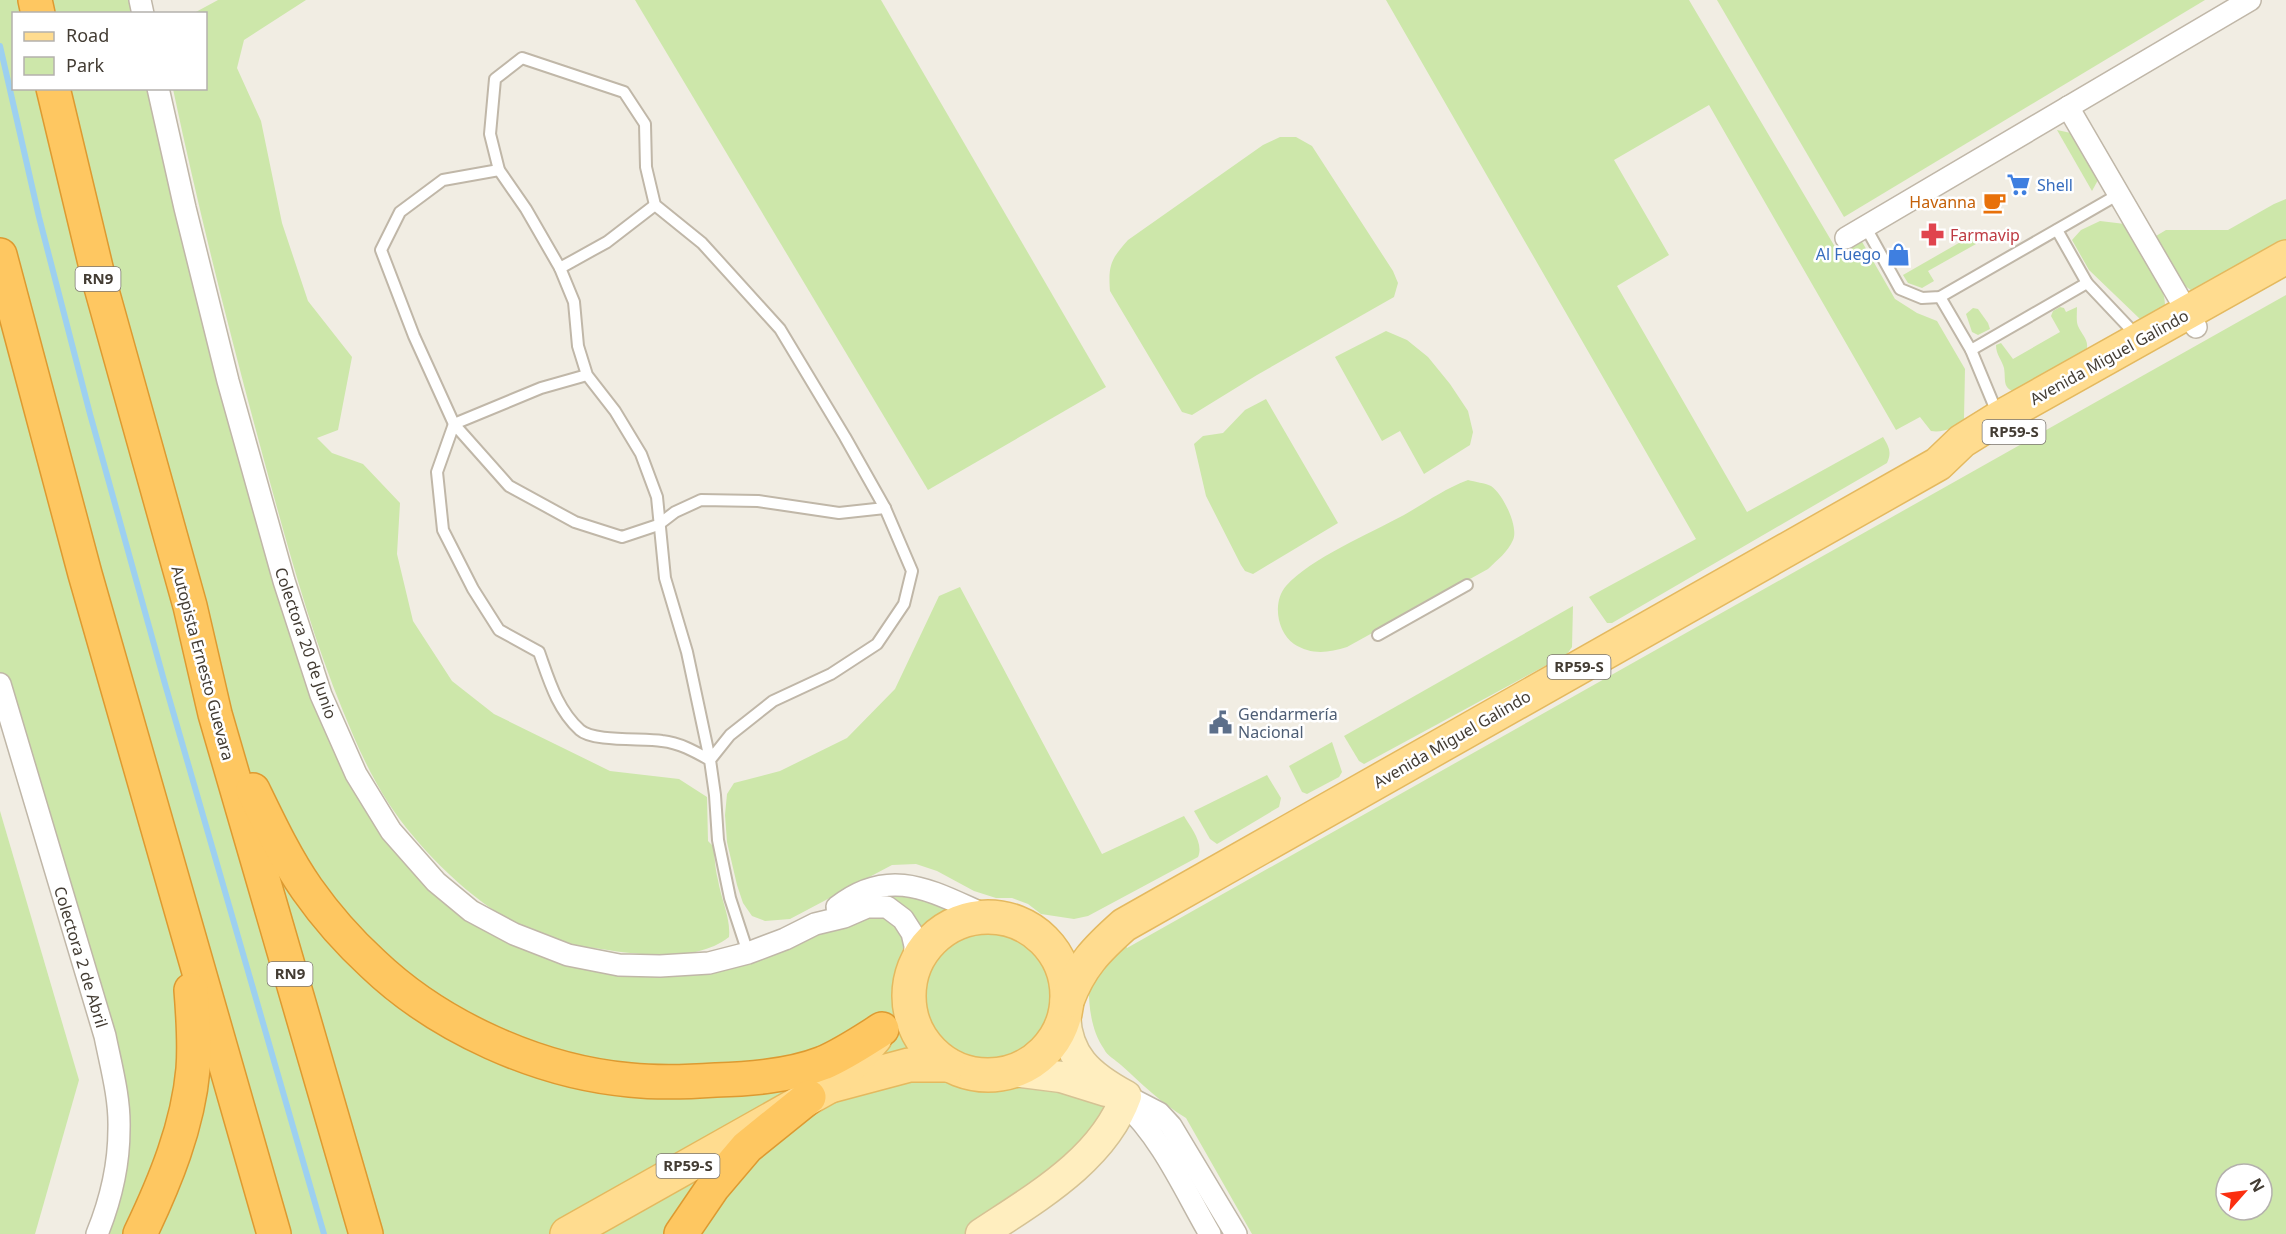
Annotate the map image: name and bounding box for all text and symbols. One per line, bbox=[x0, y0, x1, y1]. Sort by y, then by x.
legend bbox=[12, 12, 207, 90]
text: Road bbox=[66, 23, 109, 47]
text: Park bbox=[66, 53, 104, 77]
supermarket icon: Shell bbox=[2006, 172, 2032, 198]
place label: Shell bbox=[2037, 174, 2073, 196]
cafe icon: Havanna bbox=[1981, 189, 2007, 215]
place label: Havanna bbox=[1909, 191, 1976, 213]
pharmacy icon: Farmavip bbox=[1919, 222, 1945, 248]
place label: Farmavip bbox=[1950, 224, 2020, 246]
shop icon: Al Fuego bbox=[1886, 241, 1912, 267]
place label: Al Fuego bbox=[1816, 243, 1881, 265]
road number: RN9 bbox=[76, 267, 120, 291]
street label: Avenida Miguel Galindo bbox=[2026, 304, 2192, 410]
road number: RP59-S bbox=[1982, 420, 2046, 444]
street label: Autopista Ernesto Guevara bbox=[166, 563, 240, 763]
street label: Colectora 20 de Junio bbox=[270, 564, 342, 722]
road number: RP59-S bbox=[1548, 655, 1610, 679]
street label: Avenida Miguel Galindo bbox=[1369, 685, 1535, 793]
place label: Gendarmería Nacional bbox=[1238, 703, 1338, 743]
public building icon: Gendarmería Nacional bbox=[1207, 710, 1233, 736]
street label: Colectora 2 de Abril bbox=[49, 884, 113, 1030]
road number: RN9 bbox=[268, 962, 312, 986]
road number: RP59-S bbox=[656, 1154, 720, 1178]
north arrow bbox=[2214, 1162, 2274, 1222]
text: N bbox=[2244, 1174, 2270, 1196]

